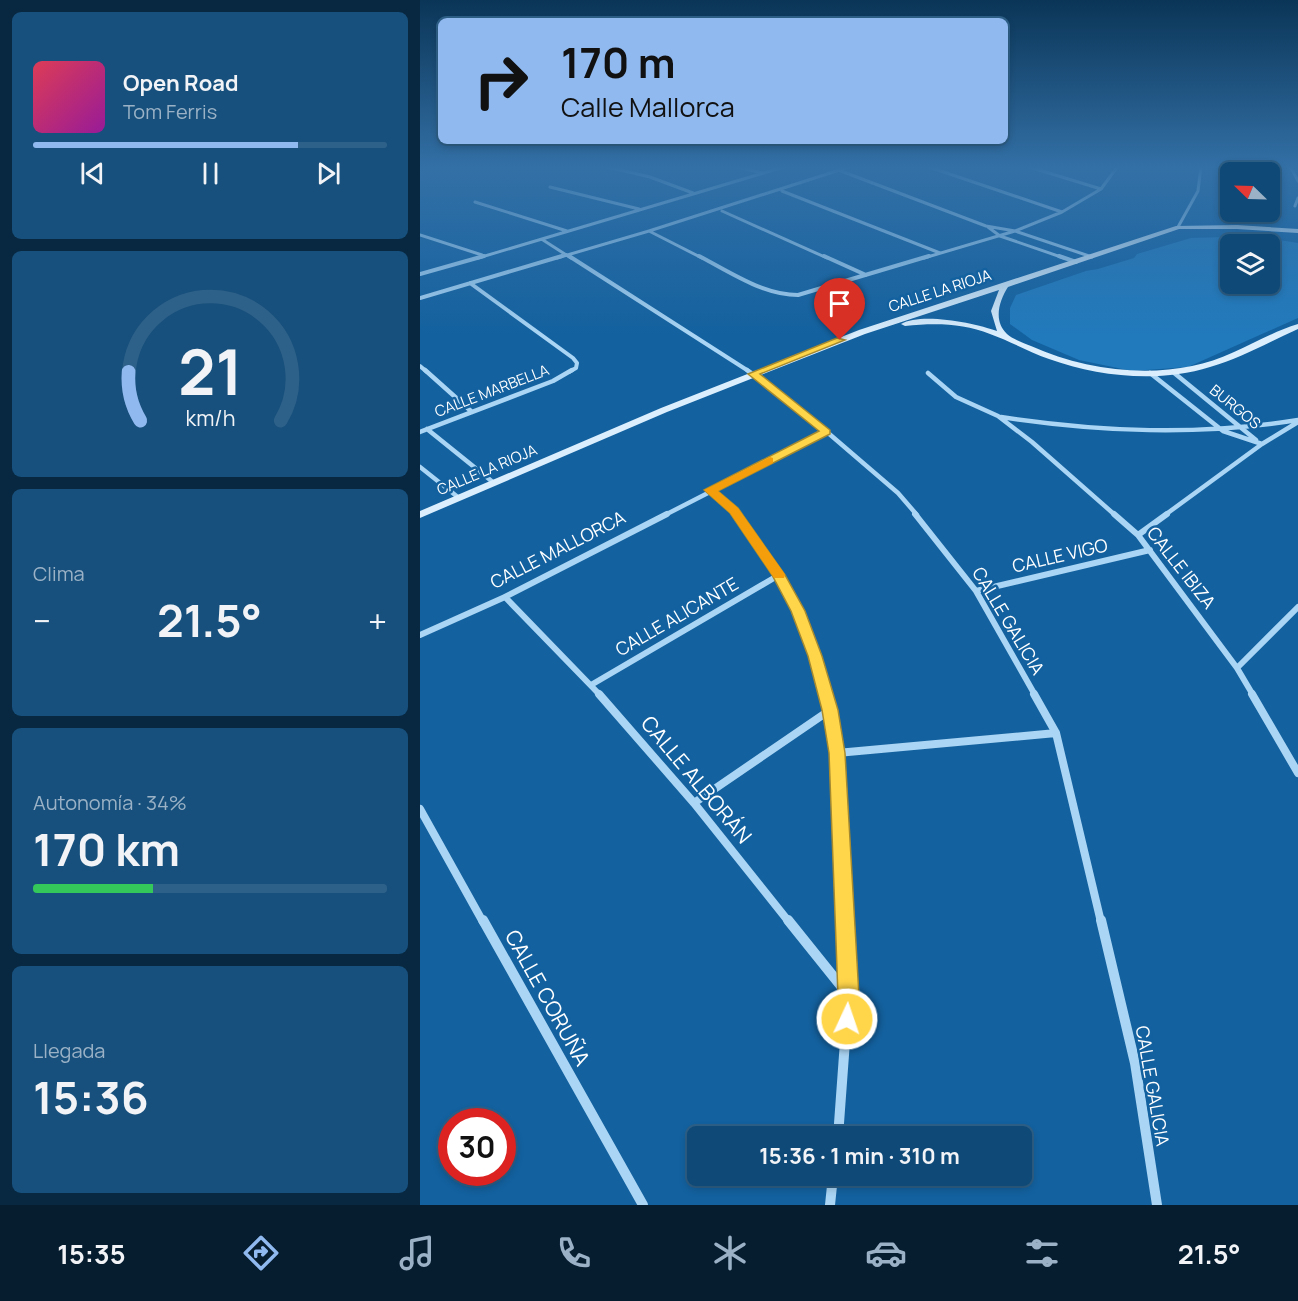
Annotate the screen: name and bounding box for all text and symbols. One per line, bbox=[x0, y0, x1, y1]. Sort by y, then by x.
text: 170 m bbox=[561, 33, 676, 91]
icon: right bbox=[462, 42, 540, 120]
text: Open Road bbox=[123, 68, 238, 98]
text: Calle Mallorca bbox=[561, 88, 735, 125]
text: Tom Ferris bbox=[123, 98, 217, 125]
icon: previous bbox=[76, 157, 109, 190]
icon: pause bbox=[194, 157, 227, 190]
icon: next bbox=[312, 157, 345, 190]
north arrow bbox=[1220, 162, 1280, 222]
map controls bbox=[1220, 162, 1280, 294]
button: layers bbox=[1220, 234, 1280, 294]
street label: CALLE LA RIOJA bbox=[886, 264, 994, 317]
pin bbox=[814, 278, 865, 340]
icon: arrive bbox=[823, 287, 856, 320]
text: 21 bbox=[178, 328, 242, 414]
street label: CALLE MARBELLA bbox=[432, 359, 552, 422]
street label: BURGOS bbox=[1205, 380, 1265, 434]
text: km/h bbox=[185, 403, 235, 432]
street label: CALLE LA RIOJA bbox=[433, 439, 541, 500]
street label: CALLE MALLORCA bbox=[486, 504, 630, 594]
street label: CALLE IBIZA bbox=[1142, 521, 1222, 614]
street label: CALLE VIGO bbox=[1010, 532, 1110, 578]
text: Clima bbox=[33, 560, 85, 587]
street label: CALLE GALICIA bbox=[967, 562, 1051, 679]
street label: CALLE ALICANTE bbox=[611, 571, 742, 661]
text: 21.5° bbox=[157, 589, 262, 651]
text: − bbox=[33, 598, 51, 643]
text: + bbox=[368, 598, 387, 643]
street label: CALLE ALBORÁN bbox=[635, 710, 758, 849]
text: Autonomía · 34% bbox=[33, 789, 187, 816]
text: 170 km bbox=[33, 818, 180, 880]
street label: CALLE CORUÑA bbox=[499, 925, 597, 1071]
position arrow bbox=[815, 987, 879, 1051]
street label: CALLE GALICIA bbox=[1131, 1024, 1175, 1148]
text: Llegada bbox=[33, 1037, 105, 1064]
text: 15:36 bbox=[33, 1066, 149, 1128]
speed limit sign: 30 bbox=[438, 1108, 516, 1186]
text: 15:36 · 1 min · 310 m bbox=[759, 1141, 960, 1171]
icon: directions bbox=[240, 1232, 282, 1274]
icon: music bbox=[396, 1232, 438, 1274]
icon: phone bbox=[553, 1232, 595, 1274]
icon: climate bbox=[709, 1232, 751, 1274]
icon: car bbox=[865, 1232, 907, 1274]
icon: filters bbox=[1021, 1232, 1063, 1274]
text: 15:35 bbox=[57, 1235, 126, 1272]
text: 21.5° bbox=[1178, 1235, 1241, 1272]

